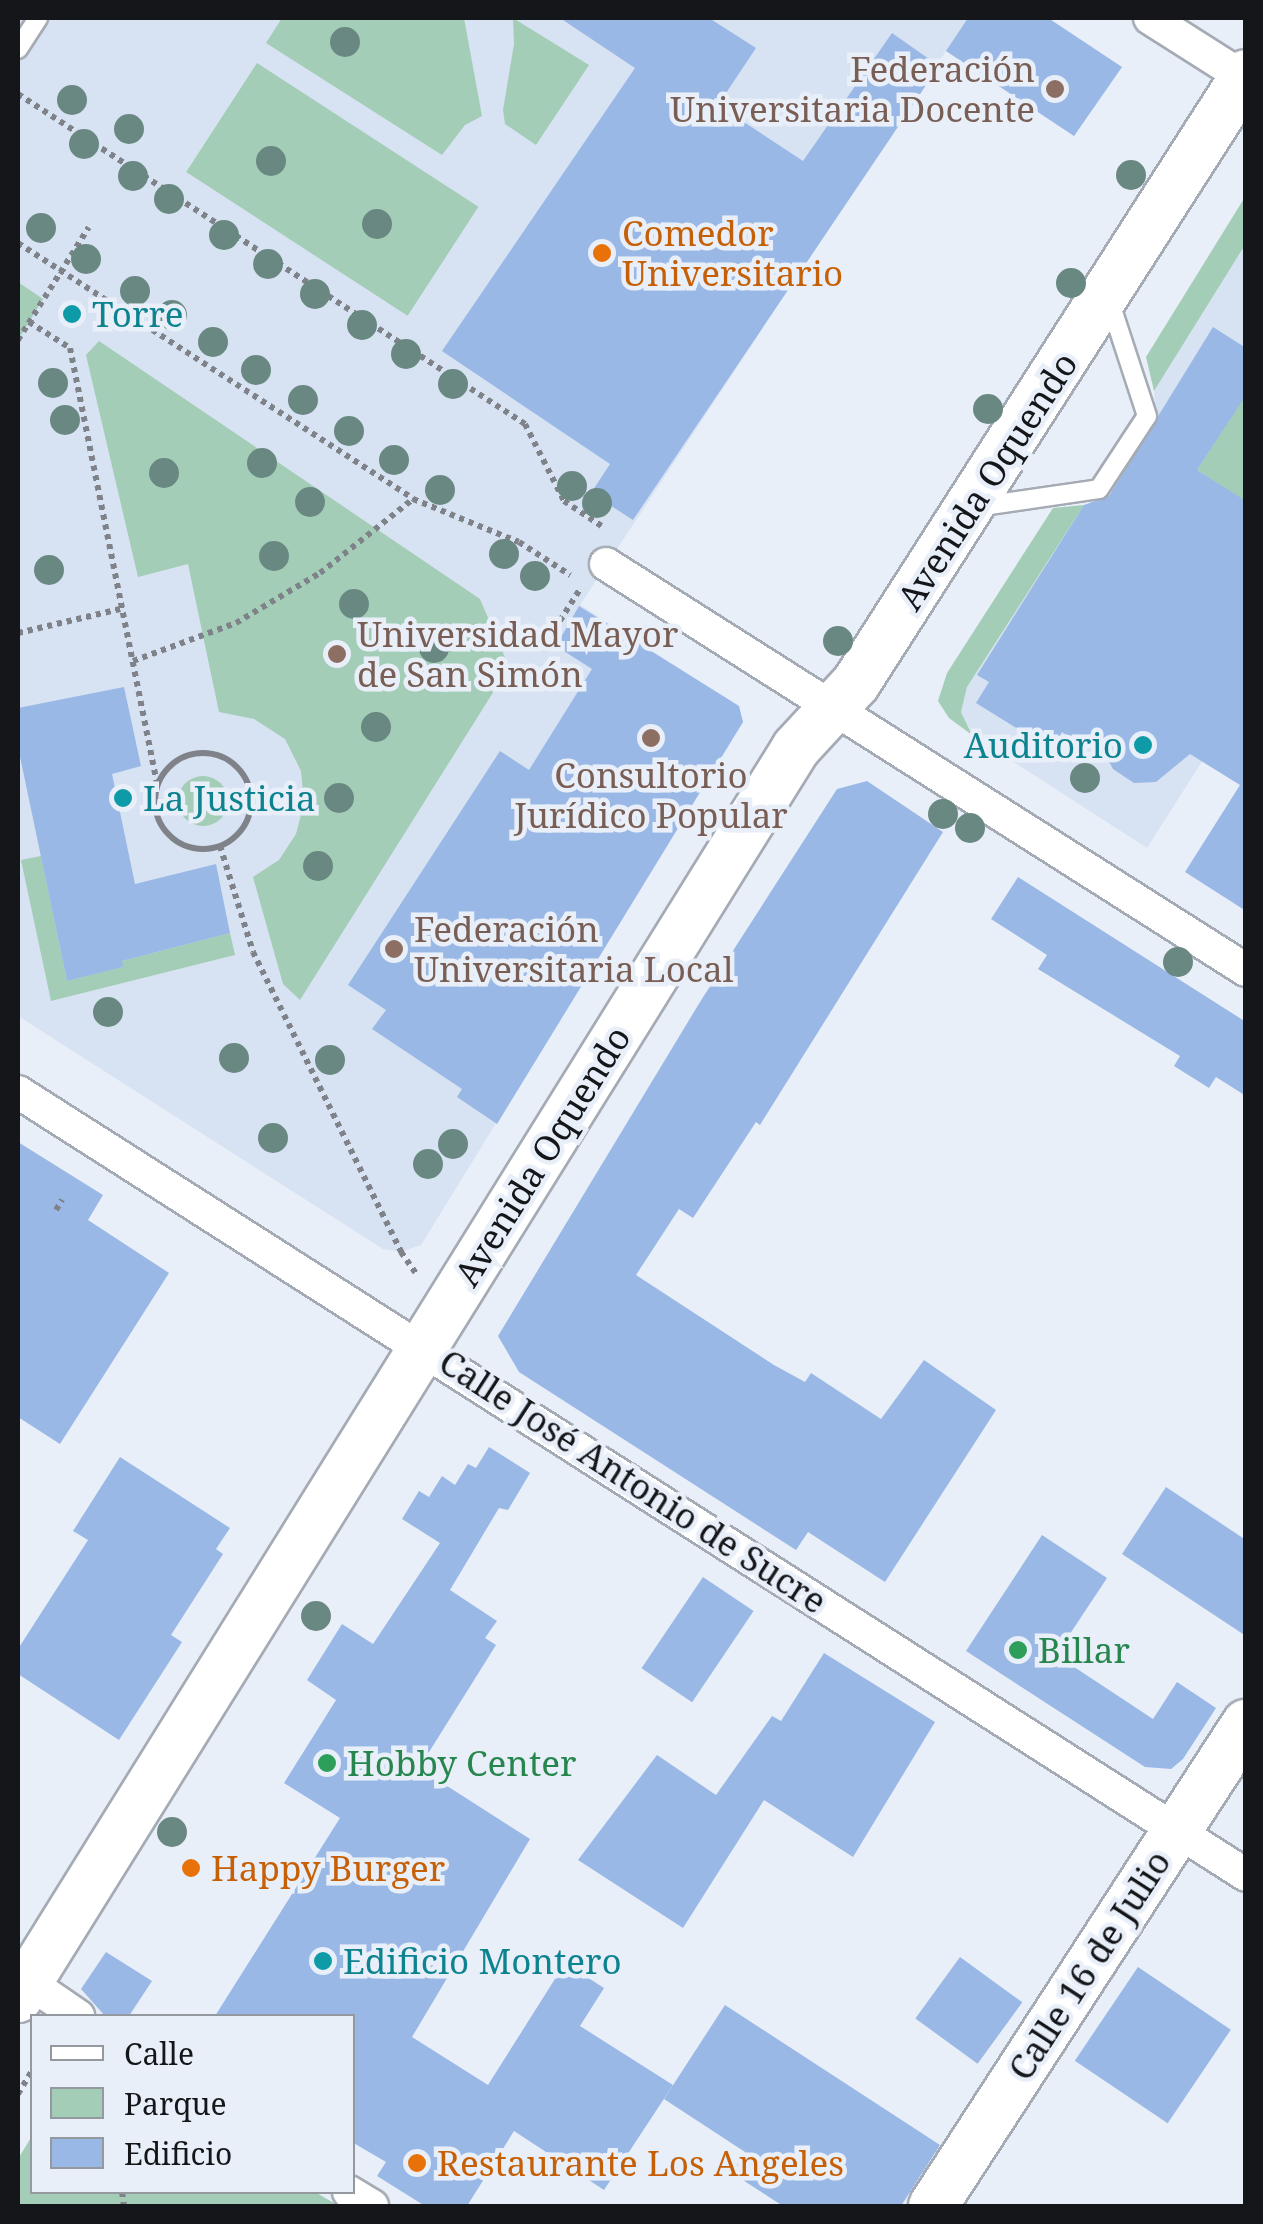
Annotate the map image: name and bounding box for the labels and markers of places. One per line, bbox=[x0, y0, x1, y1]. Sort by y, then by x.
place label: Federación Universitaria Docente bbox=[670, 48, 1035, 130]
marker: Federación Universitaria Docente bbox=[1044, 78, 1066, 100]
place label: Comedor Universitario bbox=[622, 212, 843, 294]
marker: Comedor Universitario bbox=[591, 242, 613, 264]
place label: Torre bbox=[92, 293, 184, 335]
marker: Torre bbox=[61, 303, 83, 325]
place label: Universidad Mayor de San Simón bbox=[357, 613, 678, 695]
marker: Universidad Mayor de San Simón bbox=[326, 643, 348, 665]
place label: Auditorio bbox=[964, 724, 1123, 766]
marker: Consultorio Jurídico Popular bbox=[640, 727, 662, 749]
marker: Auditorio bbox=[1132, 734, 1154, 756]
place label: Consultorio Jurídico Popular bbox=[514, 754, 788, 836]
place label: La Justicia bbox=[143, 777, 316, 819]
marker: La Justicia bbox=[112, 787, 134, 809]
place label: Federación Universitaria Local bbox=[414, 908, 734, 990]
marker: Federación Universitaria Local bbox=[383, 938, 405, 960]
place label: Billar bbox=[1038, 1629, 1130, 1671]
marker: Billar bbox=[1007, 1639, 1029, 1661]
place label: Hobby Center bbox=[347, 1742, 576, 1784]
marker: Hobby Center bbox=[316, 1752, 338, 1774]
place label: Happy Burger bbox=[211, 1847, 445, 1889]
marker: Happy Burger bbox=[180, 1857, 202, 1879]
place label: Edificio Montero bbox=[343, 1940, 622, 1982]
marker: Edificio Montero bbox=[312, 1950, 334, 1972]
place label: Restaurante Los Angeles bbox=[437, 2142, 844, 2184]
marker: Restaurante Los Angeles bbox=[406, 2152, 428, 2174]

